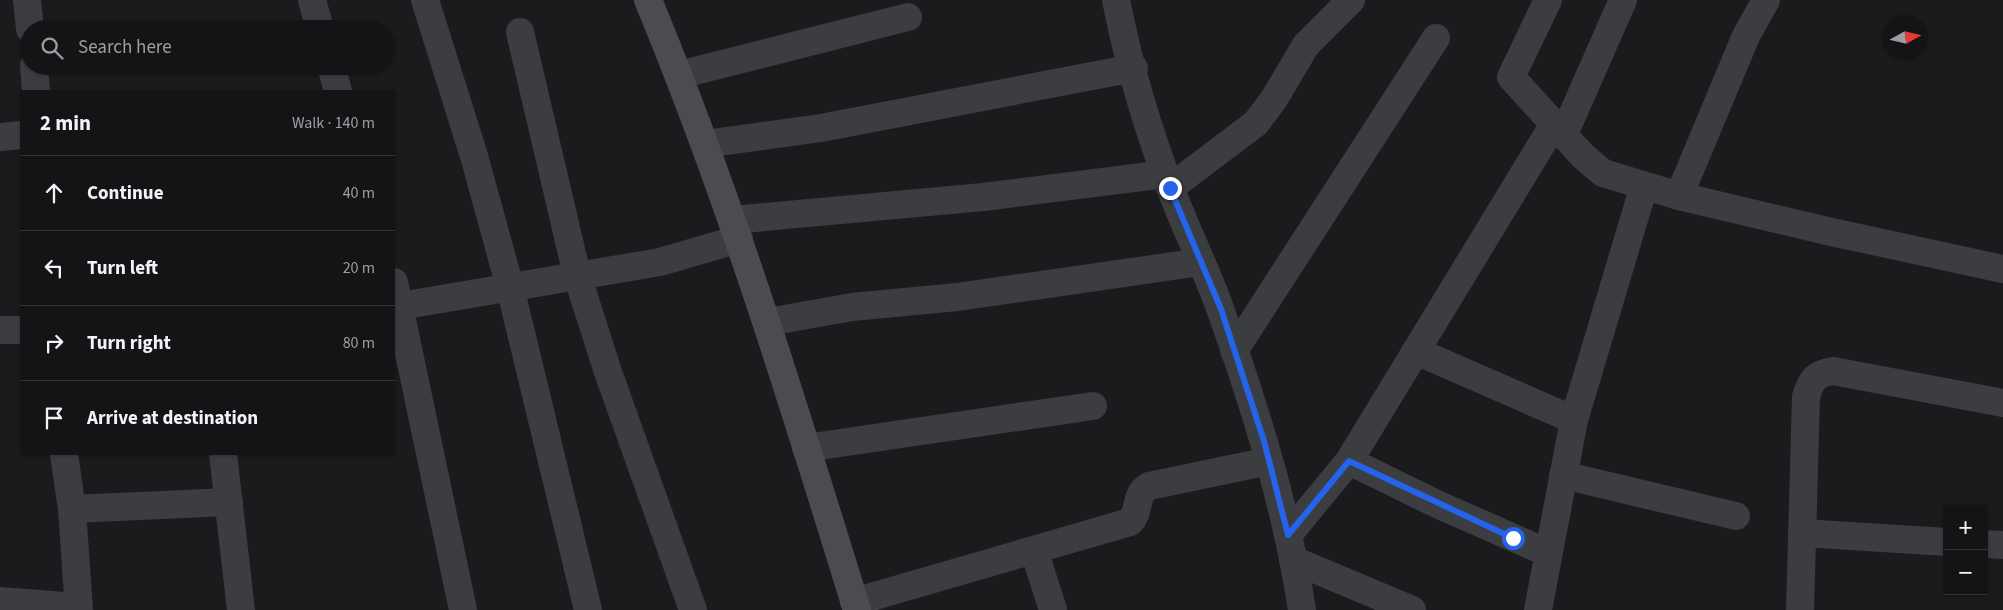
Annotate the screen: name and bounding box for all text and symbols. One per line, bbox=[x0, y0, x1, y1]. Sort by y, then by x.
north arrow bbox=[1883, 15, 1928, 60]
search box bbox=[20, 20, 395, 75]
icon: search bbox=[38, 34, 66, 62]
text: Search here bbox=[78, 34, 172, 61]
text: 2 min bbox=[40, 108, 91, 138]
text: Walk · 140 m bbox=[292, 112, 375, 134]
route end bbox=[1159, 177, 1182, 200]
icon: ahead bbox=[40, 179, 68, 207]
text: Continue bbox=[87, 180, 164, 207]
text: 40 m bbox=[343, 182, 375, 204]
icon: left bbox=[40, 254, 68, 282]
text: Turn left bbox=[87, 255, 158, 282]
text: 20 m bbox=[343, 257, 375, 279]
icon: right bbox=[40, 329, 68, 357]
text: Turn right bbox=[87, 330, 171, 357]
text: 80 m bbox=[343, 332, 375, 354]
icon: arrive bbox=[40, 404, 68, 432]
text: Arrive at destination bbox=[87, 405, 258, 432]
map controls bbox=[1943, 505, 1988, 595]
button: + bbox=[1943, 505, 1988, 550]
route start bbox=[1502, 527, 1525, 550]
button: − bbox=[1943, 550, 1988, 595]

